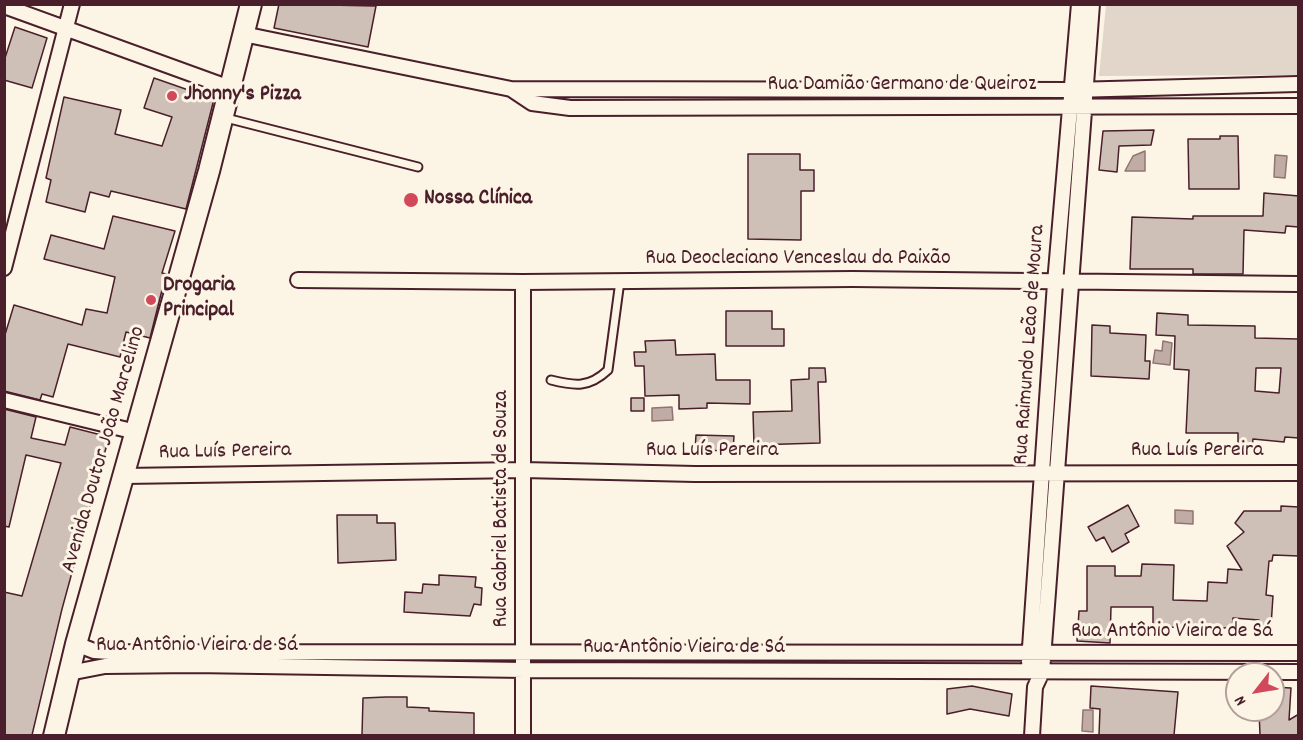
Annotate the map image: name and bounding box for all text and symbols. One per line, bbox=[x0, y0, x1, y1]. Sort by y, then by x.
street label: Rua Damião Germano de Queiroz bbox=[768, 73, 1036, 99]
place label: Jhonny's Pizza bbox=[184, 83, 301, 109]
marker: Jhonny's Pizza bbox=[165, 89, 179, 103]
place label: Nossa Clínica bbox=[424, 187, 532, 213]
marker: Nossa Clínica bbox=[402, 191, 420, 209]
street label: Rua Raimundo Leão de Moura bbox=[1009, 224, 1053, 466]
street label: Rua Deocleciano Venceslau da Paixão bbox=[645, 247, 951, 273]
place label: Drogaria Principal bbox=[163, 274, 235, 326]
marker: Drogaria Principal bbox=[144, 293, 158, 307]
street label: Avenida Doutor João Marcelino bbox=[57, 324, 153, 576]
street label: Rua Gabriel Batista de Souza bbox=[490, 391, 516, 627]
street label: Rua Luís Pereira bbox=[159, 439, 291, 467]
street label: Rua Luís Pereira bbox=[646, 439, 778, 465]
street label: Rua Luís Pereira bbox=[1131, 439, 1263, 465]
street label: Rua Antônio Vieira de Sá bbox=[1071, 620, 1273, 646]
street label: Rua Antônio Vieira de Sá bbox=[96, 634, 298, 660]
street label: Rua Antônio Vieira de Sá bbox=[583, 636, 785, 662]
north arrow bbox=[1225, 662, 1285, 722]
text: N bbox=[1229, 691, 1253, 710]

